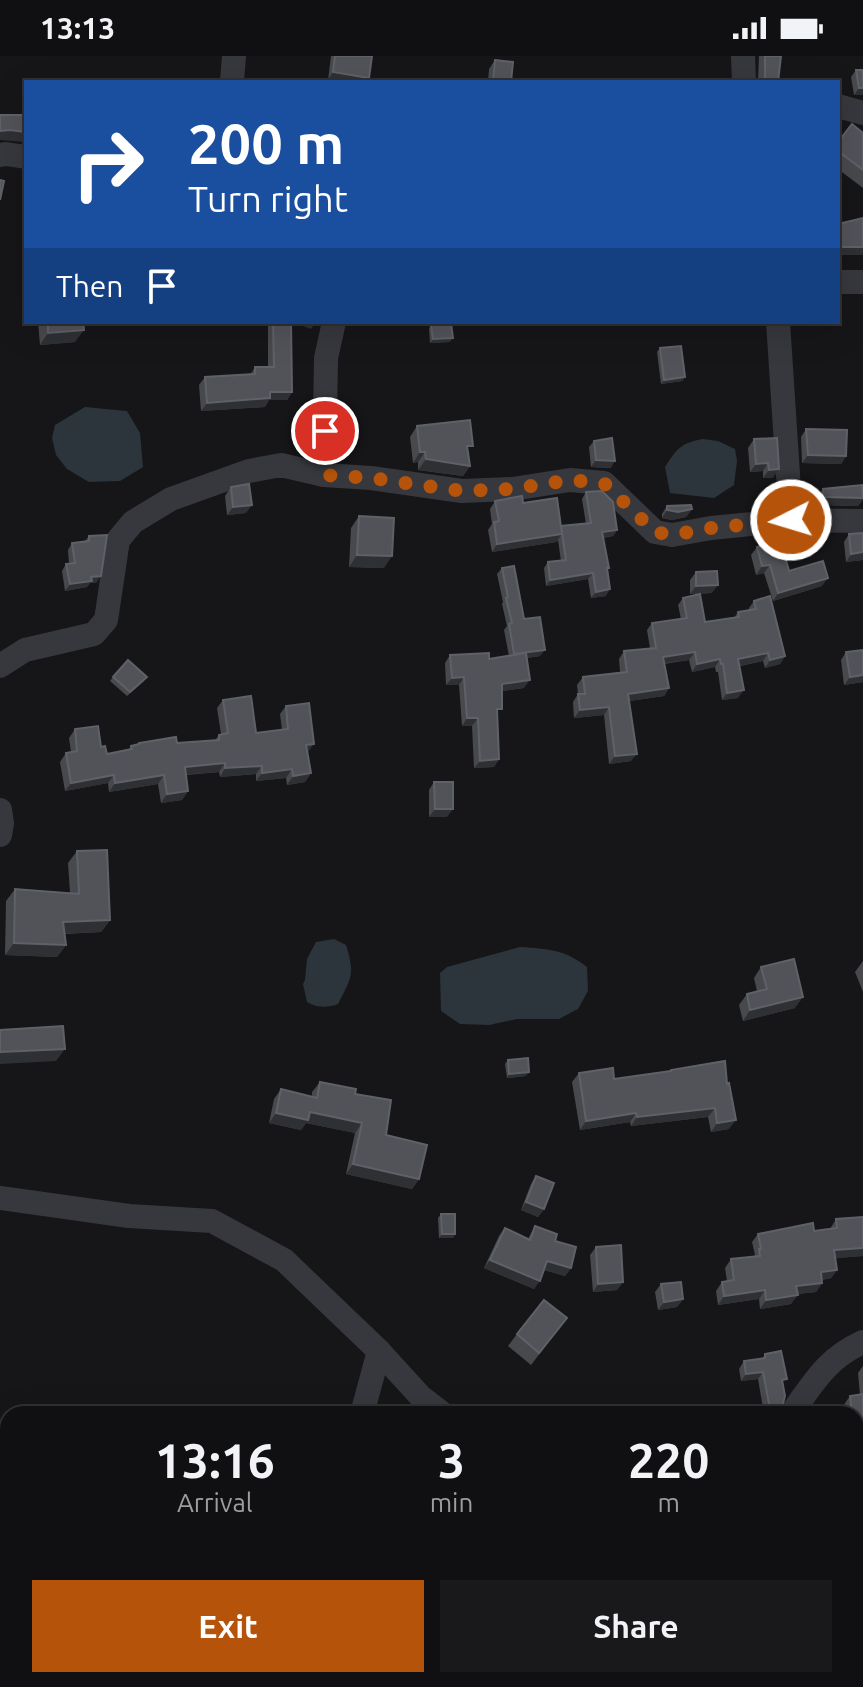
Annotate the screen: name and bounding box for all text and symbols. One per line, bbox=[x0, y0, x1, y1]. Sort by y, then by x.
text: 13:13 bbox=[40, 11, 115, 45]
icon: right bbox=[56, 112, 160, 216]
text: 200 m bbox=[188, 112, 344, 175]
text: Turn right bbox=[188, 178, 348, 219]
icon: arrive bbox=[140, 264, 184, 308]
text: Then bbox=[56, 269, 124, 303]
pin bbox=[291, 397, 359, 465]
icon: arrive bbox=[303, 409, 347, 453]
position arrow bbox=[749, 478, 833, 562]
text: 13:16 bbox=[155, 1433, 275, 1487]
text: 3 bbox=[438, 1433, 465, 1487]
text: 220 bbox=[628, 1433, 709, 1487]
text: Arrival bbox=[177, 1488, 253, 1517]
text: min bbox=[430, 1488, 473, 1517]
text: m bbox=[657, 1488, 680, 1517]
button: Exit bbox=[32, 1580, 424, 1672]
button: Share bbox=[440, 1580, 832, 1672]

